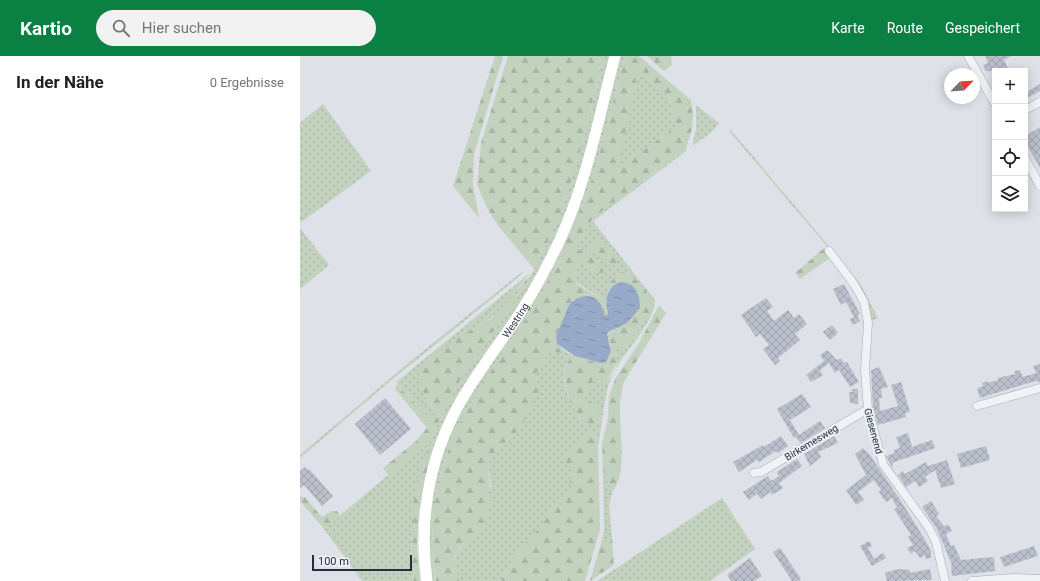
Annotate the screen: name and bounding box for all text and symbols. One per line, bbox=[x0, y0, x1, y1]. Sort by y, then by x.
search box bbox=[96, 10, 376, 46]
text: Kartio bbox=[20, 17, 72, 40]
icon: search bbox=[110, 17, 132, 39]
text: Hier suchen bbox=[142, 19, 221, 37]
text: Karte bbox=[831, 20, 865, 36]
text: Route bbox=[887, 20, 923, 36]
text: Gespeichert bbox=[945, 20, 1020, 36]
north arrow bbox=[944, 68, 980, 104]
map controls bbox=[992, 68, 1028, 212]
button: + bbox=[992, 68, 1028, 104]
text: In der Nähe bbox=[16, 72, 104, 92]
text: 0 Ergebnisse bbox=[210, 75, 284, 90]
button: − bbox=[992, 104, 1028, 140]
button: locate bbox=[992, 140, 1028, 176]
button: layers bbox=[992, 176, 1028, 212]
street label: Westring bbox=[500, 301, 531, 340]
street label: Giesenend bbox=[862, 407, 885, 455]
street label: Birkemesweg bbox=[783, 422, 840, 463]
scale bar bbox=[312, 553, 412, 572]
text: 100 m bbox=[318, 555, 349, 568]

